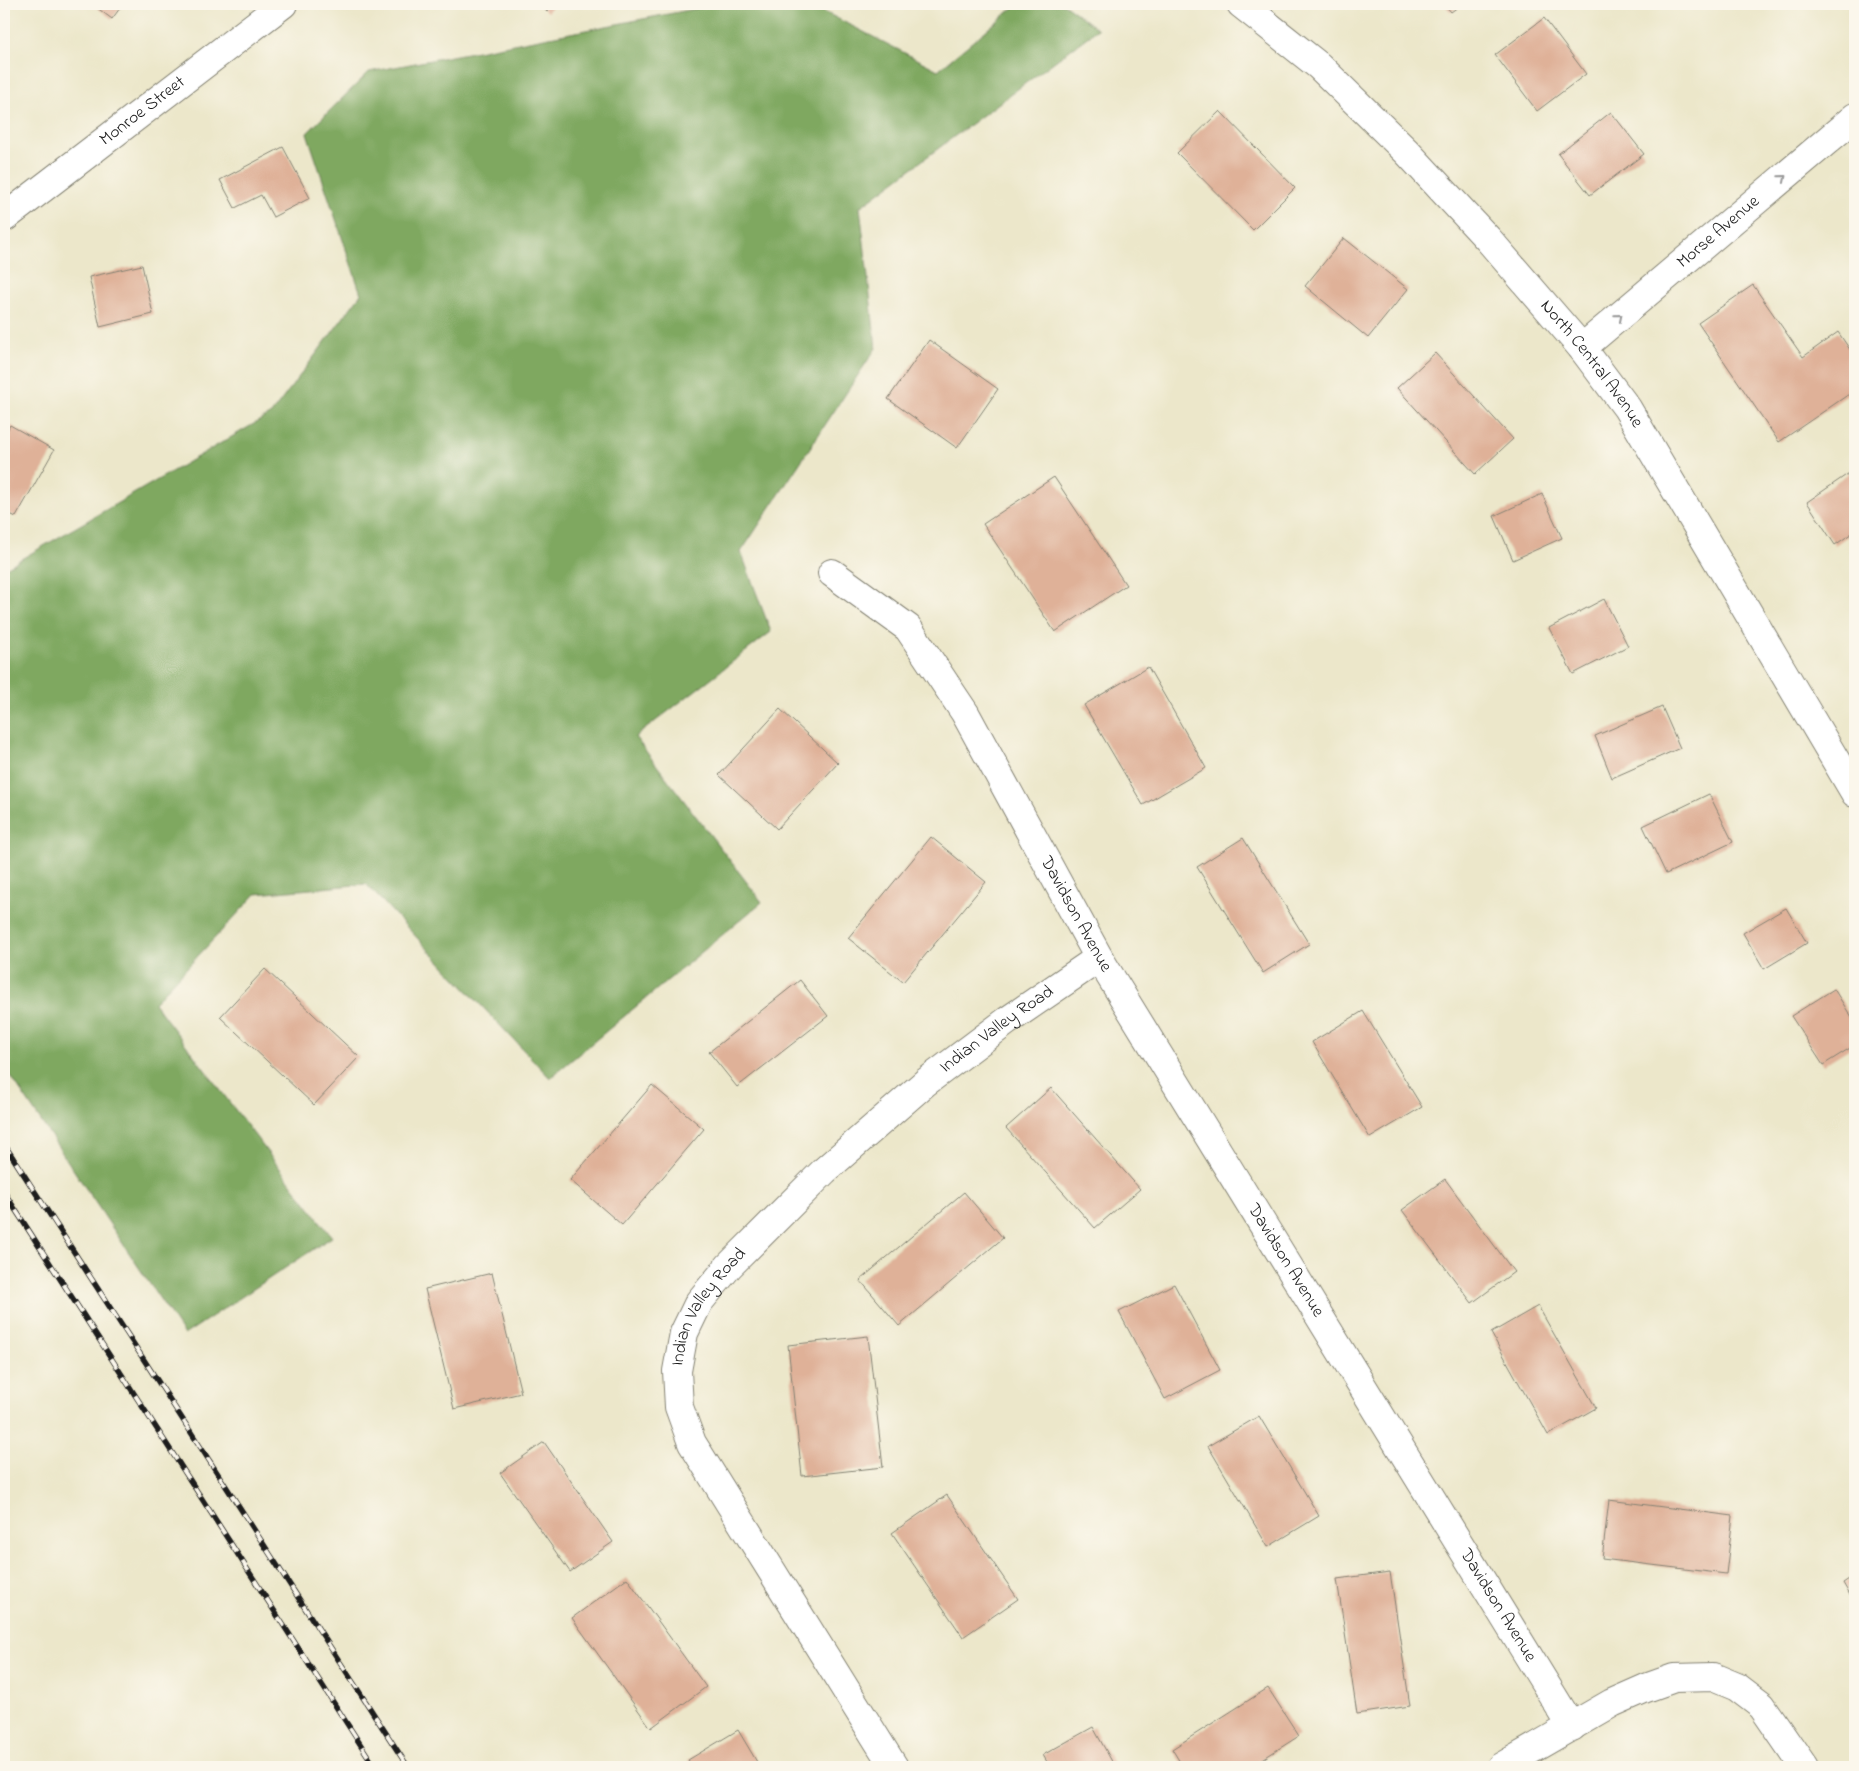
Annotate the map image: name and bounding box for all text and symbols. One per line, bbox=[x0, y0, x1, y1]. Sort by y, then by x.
street label: Monroe Street bbox=[94, 70, 191, 153]
one-way arrow bbox=[1778, 175, 1787, 184]
street label: Morse Avenue bbox=[1671, 189, 1767, 275]
street label: North Central Avenue bbox=[1533, 295, 1650, 434]
one-way arrow bbox=[1613, 314, 1622, 322]
street label: Davidson Avenue bbox=[1032, 851, 1118, 978]
street label: Indian Valley Road bbox=[934, 979, 1059, 1080]
street label: Davidson Avenue bbox=[1240, 1198, 1331, 1323]
street label: Indian Valley Road bbox=[665, 1242, 753, 1368]
street label: Davidson Avenue bbox=[1452, 1543, 1543, 1668]

